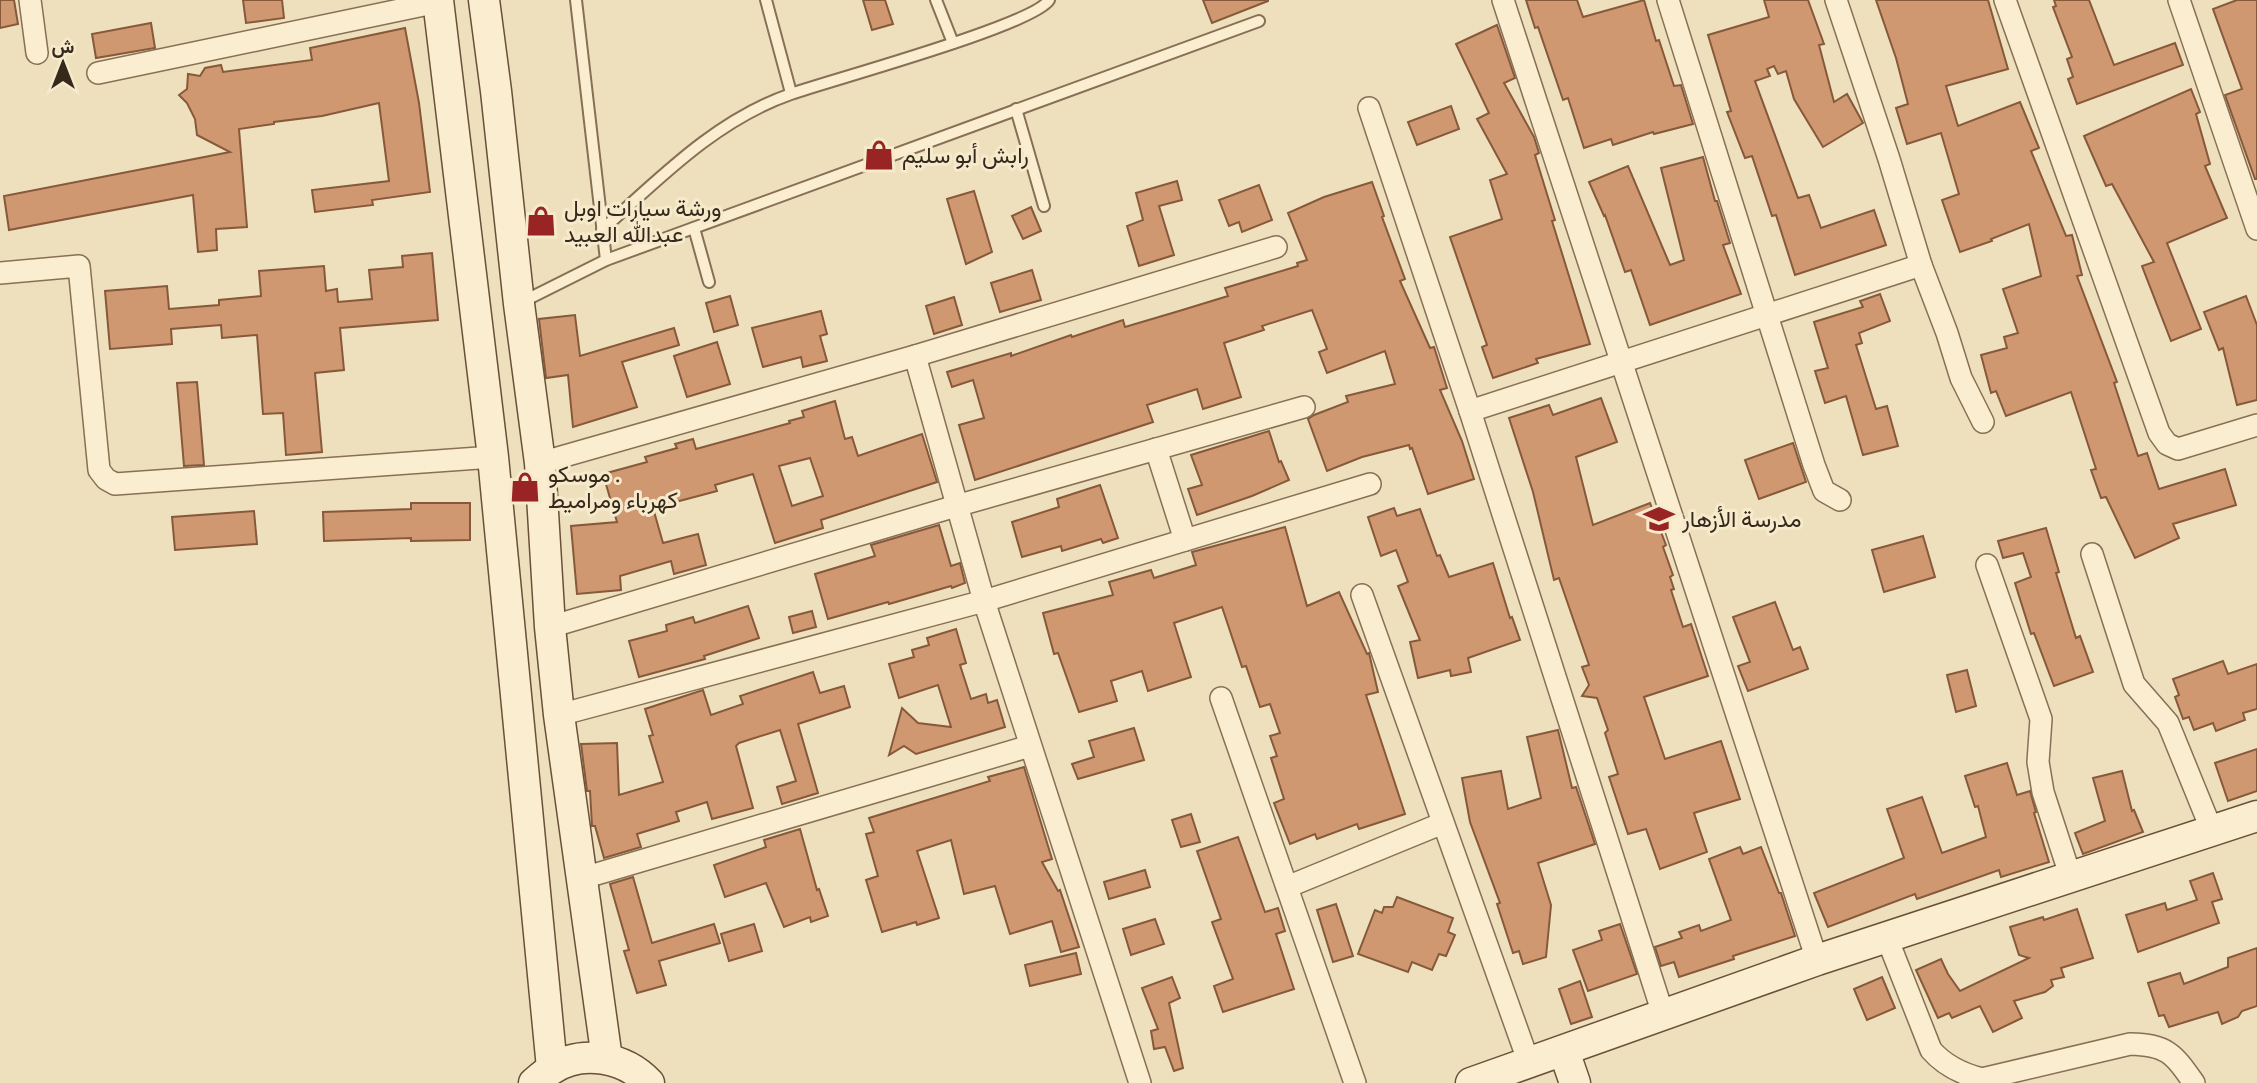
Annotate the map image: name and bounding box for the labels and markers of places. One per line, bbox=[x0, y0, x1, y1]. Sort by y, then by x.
shop icon: رابش أبو سليم bbox=[862, 138, 896, 172]
place label: رابش أبو سليم bbox=[902, 141, 1029, 170]
place label: ورشة سيارات اوبل عبدالله العبيد bbox=[564, 194, 722, 248]
shop icon: ورشة سيارات اوبل عبدالله العبيد bbox=[524, 204, 558, 238]
place label: موسكو . كهرباء ومراميط bbox=[548, 460, 678, 515]
shop icon: موسكو . كهرباء ومراميط bbox=[508, 470, 542, 504]
school or university icon: مدرسة الأزهار bbox=[1642, 502, 1676, 536]
place label: مدرسة الأزهار bbox=[1681, 505, 1802, 534]

